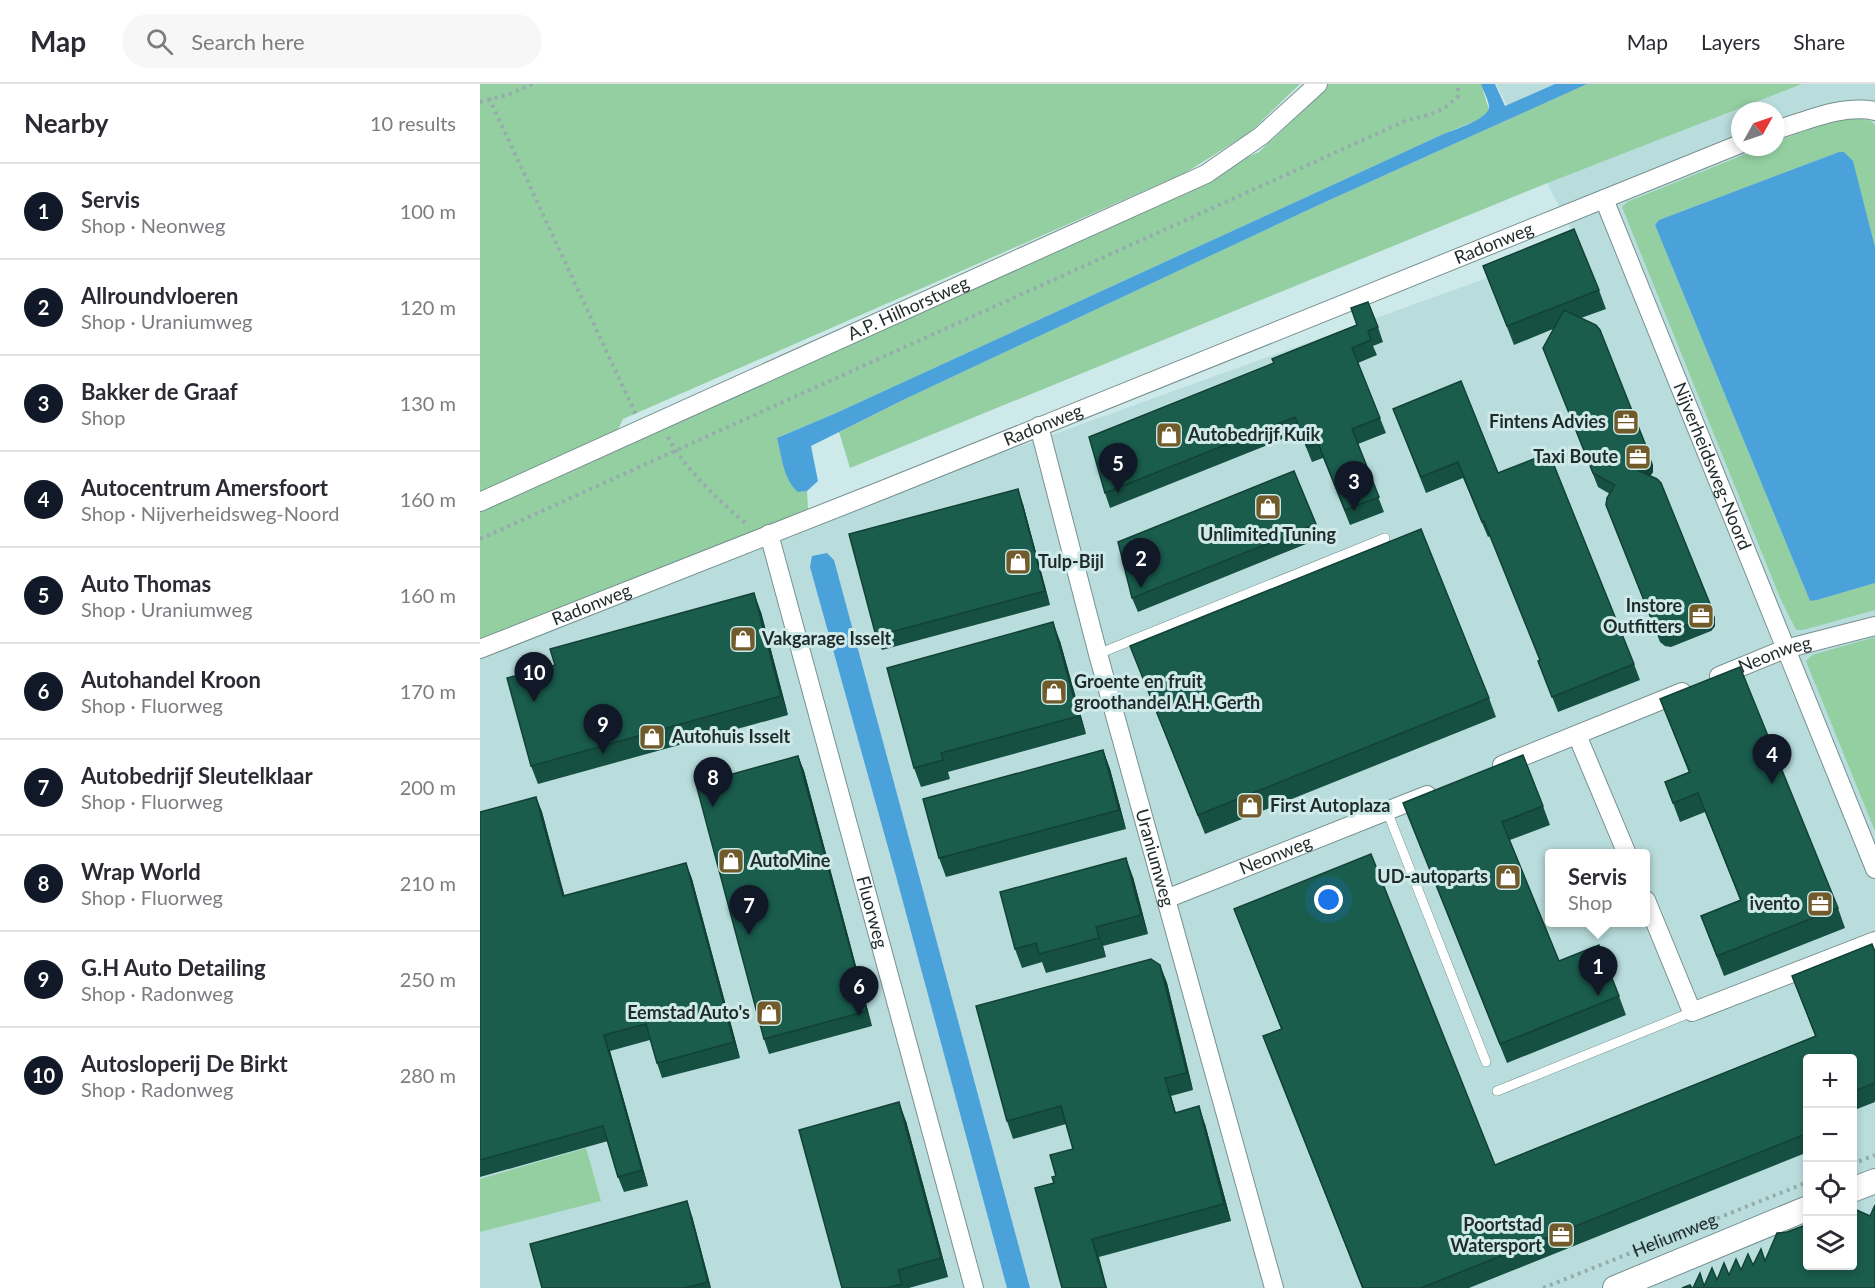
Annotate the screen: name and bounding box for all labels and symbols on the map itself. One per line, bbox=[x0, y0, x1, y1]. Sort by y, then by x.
north arrow bbox=[1731, 102, 1785, 156]
street label: Radonweg bbox=[1451, 217, 1536, 268]
street label: A.P. Hilhorstweg bbox=[844, 271, 972, 344]
street label: Nijverheidsweg-Noord bbox=[1669, 379, 1757, 553]
street label: Radonweg bbox=[1000, 398, 1086, 450]
office icon: Fintens Advies bbox=[1611, 407, 1641, 437]
place label: Fintens Advies bbox=[1489, 410, 1606, 432]
shop icon: Autobedrijf Kuik bbox=[1154, 420, 1184, 450]
place label: Autobedrijf Kuik bbox=[1187, 423, 1320, 445]
office icon: Taxi Boute bbox=[1623, 442, 1653, 472]
pin: 5 bbox=[1098, 444, 1138, 493]
place label: Taxi Boute bbox=[1533, 445, 1618, 467]
pin: 3 bbox=[1334, 462, 1374, 511]
shop icon: Unlimited Tuning bbox=[1253, 492, 1283, 522]
place label: Unlimited Tuning bbox=[1200, 523, 1336, 545]
pin: 2 bbox=[1122, 538, 1160, 588]
shop icon: Tulp-Bijl bbox=[1003, 547, 1033, 577]
place label: Tulp-Bijl bbox=[1038, 550, 1104, 572]
street label: Radonweg bbox=[548, 578, 634, 630]
place label: Instore Outfitters bbox=[1603, 594, 1682, 637]
office icon: Instore Outfitters bbox=[1686, 601, 1716, 631]
shop icon: Vakgarage Isselt bbox=[728, 624, 758, 654]
place label: Vakgarage Isselt bbox=[761, 627, 892, 649]
street label: Neonweg bbox=[1735, 631, 1813, 677]
pin: 10 bbox=[514, 652, 554, 702]
place label: Groente en fruit groothandel A.H. Gerth bbox=[1074, 670, 1260, 713]
shop icon: Groente en fruit groothandel A.H. Gerth bbox=[1039, 677, 1069, 707]
pin: 9 bbox=[584, 704, 622, 754]
shop icon: Autohuis Isselt bbox=[637, 722, 667, 752]
place label: Autohuis Isselt bbox=[671, 725, 791, 747]
pin: 4 bbox=[1752, 734, 1792, 784]
pin: 8 bbox=[694, 758, 732, 807]
shop icon: First Autoplaza bbox=[1235, 791, 1265, 821]
place label: First Autoplaza bbox=[1270, 794, 1390, 816]
street label: Uraniumweg bbox=[1132, 806, 1180, 909]
street label: Neonweg bbox=[1236, 830, 1315, 879]
shop icon: AutoMine bbox=[716, 846, 746, 876]
place label: AutoMine bbox=[749, 849, 831, 871]
shop icon: UD-autoparts bbox=[1493, 862, 1523, 892]
place label: UD-autoparts bbox=[1377, 865, 1488, 887]
street label: Fluorweg bbox=[852, 873, 893, 951]
your location bbox=[1314, 885, 1343, 914]
pin: 7 bbox=[730, 886, 768, 935]
office icon: ivento bbox=[1805, 889, 1835, 919]
place label: ivento bbox=[1750, 892, 1800, 914]
pin: 1 bbox=[1578, 946, 1618, 996]
pin: 6 bbox=[840, 966, 878, 1016]
shop icon: Eemstad Auto's bbox=[754, 998, 784, 1028]
place label: Eemstad Auto's bbox=[627, 1001, 750, 1023]
street label: Heliumweg bbox=[1629, 1208, 1720, 1261]
place label: Poortstad Watersport bbox=[1450, 1213, 1542, 1256]
office icon: Poortstad Watersport bbox=[1546, 1220, 1576, 1250]

